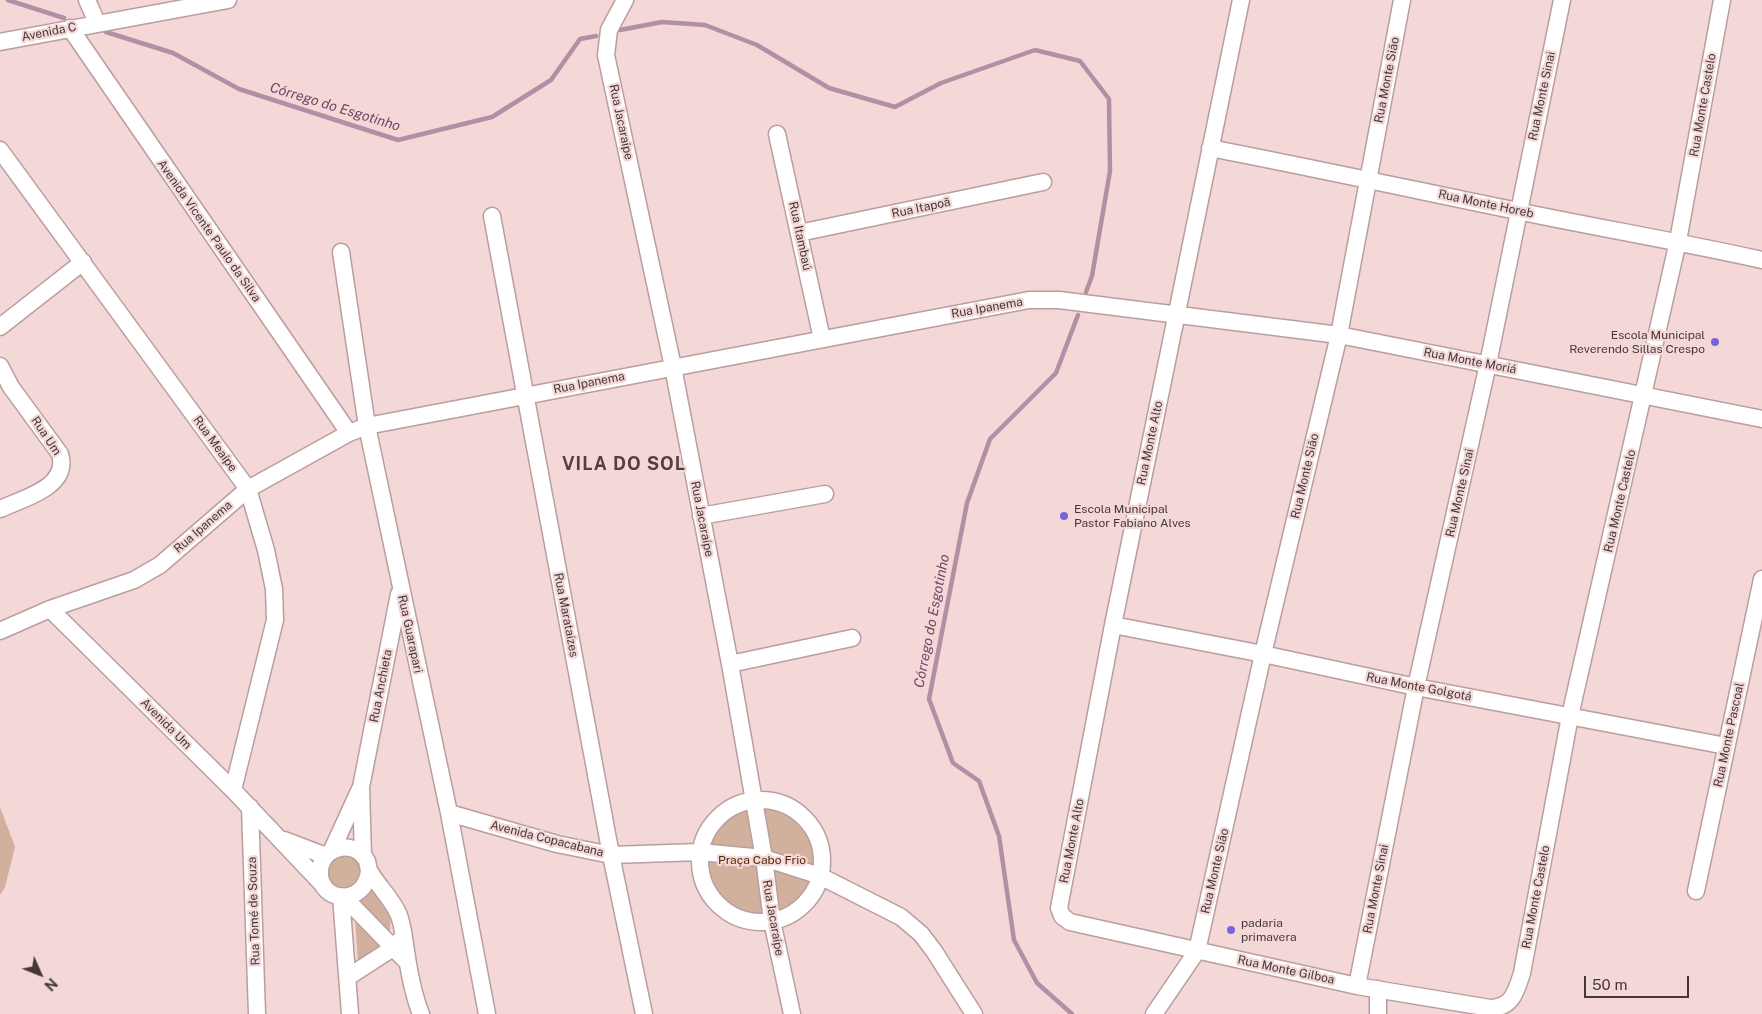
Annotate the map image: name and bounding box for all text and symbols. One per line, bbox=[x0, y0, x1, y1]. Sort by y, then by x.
street label: Avenida C bbox=[20, 20, 78, 44]
street label: Rua Monte Sião bbox=[1372, 36, 1402, 124]
street label: Rua Monte Sinai bbox=[1526, 50, 1558, 142]
street label: Rua Monte Castelo bbox=[1687, 52, 1719, 158]
water label: Córrego do Esgotinho bbox=[268, 79, 402, 135]
street label: Rua Jacaraípe bbox=[606, 83, 636, 161]
street label: Avenida Vicente Paulo da Silva bbox=[154, 157, 264, 305]
street label: Rua Monte Horeb bbox=[1437, 187, 1535, 221]
street label: Rua Itapoã bbox=[890, 195, 952, 221]
street label: Rua Itambaú bbox=[786, 200, 814, 272]
street label: Rua Ipanema bbox=[950, 295, 1024, 321]
place label: Escola Municipal Reverendo Sillas Crespo bbox=[1569, 328, 1705, 356]
marker: Escola Municipal Reverendo Sillas Crespo bbox=[1709, 336, 1721, 348]
street label: Rua Monte Moriá bbox=[1422, 345, 1518, 377]
street label: Rua Ipanema bbox=[552, 369, 626, 397]
street label: Rua Monte Alto bbox=[1134, 400, 1166, 486]
street label: Rua Meaípe bbox=[190, 413, 240, 475]
street label: Rua Um bbox=[28, 414, 64, 458]
street label: Rua Monte Sião bbox=[1288, 432, 1322, 520]
street label: Rua Monte Sinai bbox=[1443, 447, 1477, 539]
street label: Rua Monte Castelo bbox=[1601, 448, 1639, 554]
district label: VILA DO SOL bbox=[561, 453, 687, 475]
street label: Rua Jacaraípe bbox=[688, 480, 716, 558]
street label: Rua Ipanema bbox=[171, 498, 235, 556]
place label: Escola Municipal Pastor Fabiano Alves bbox=[1074, 502, 1191, 530]
marker: Escola Municipal Pastor Fabiano Alves bbox=[1058, 510, 1070, 522]
water label: Córrego do Esgotinho bbox=[911, 553, 953, 689]
street label: Rua Marataízes bbox=[551, 572, 581, 658]
street label: Rua Guarapari bbox=[395, 594, 425, 674]
street label: Rua Anchieta bbox=[367, 648, 395, 724]
street label: Rua Monte Golgotá bbox=[1365, 670, 1473, 704]
street label: Rua Monte Pascoal bbox=[1711, 681, 1747, 789]
street label: Avenida Um bbox=[138, 696, 194, 752]
street label: Rua Monte Alto bbox=[1057, 798, 1087, 884]
street label: Avenida Copacabana bbox=[489, 818, 605, 860]
street label: Rua Monte Sião bbox=[1198, 827, 1232, 915]
street label: Rua Monte Sinai bbox=[1360, 843, 1392, 935]
street label: Rua Monte Castelo bbox=[1519, 844, 1553, 950]
park label: Praça Cabo Frio bbox=[718, 853, 806, 867]
street label: Rua Tomé de Souza bbox=[245, 856, 263, 966]
street label: Rua Jacaraípe bbox=[759, 879, 787, 957]
place label: padaria primavera bbox=[1241, 916, 1297, 944]
marker: padaria primavera bbox=[1225, 924, 1237, 936]
north arrow bbox=[15, 949, 65, 999]
street label: Rua Monte Gilboa bbox=[1236, 953, 1336, 987]
scale bar bbox=[1587, 966, 1692, 998]
text: N bbox=[41, 975, 60, 994]
text: 50 m bbox=[1592, 976, 1627, 993]

